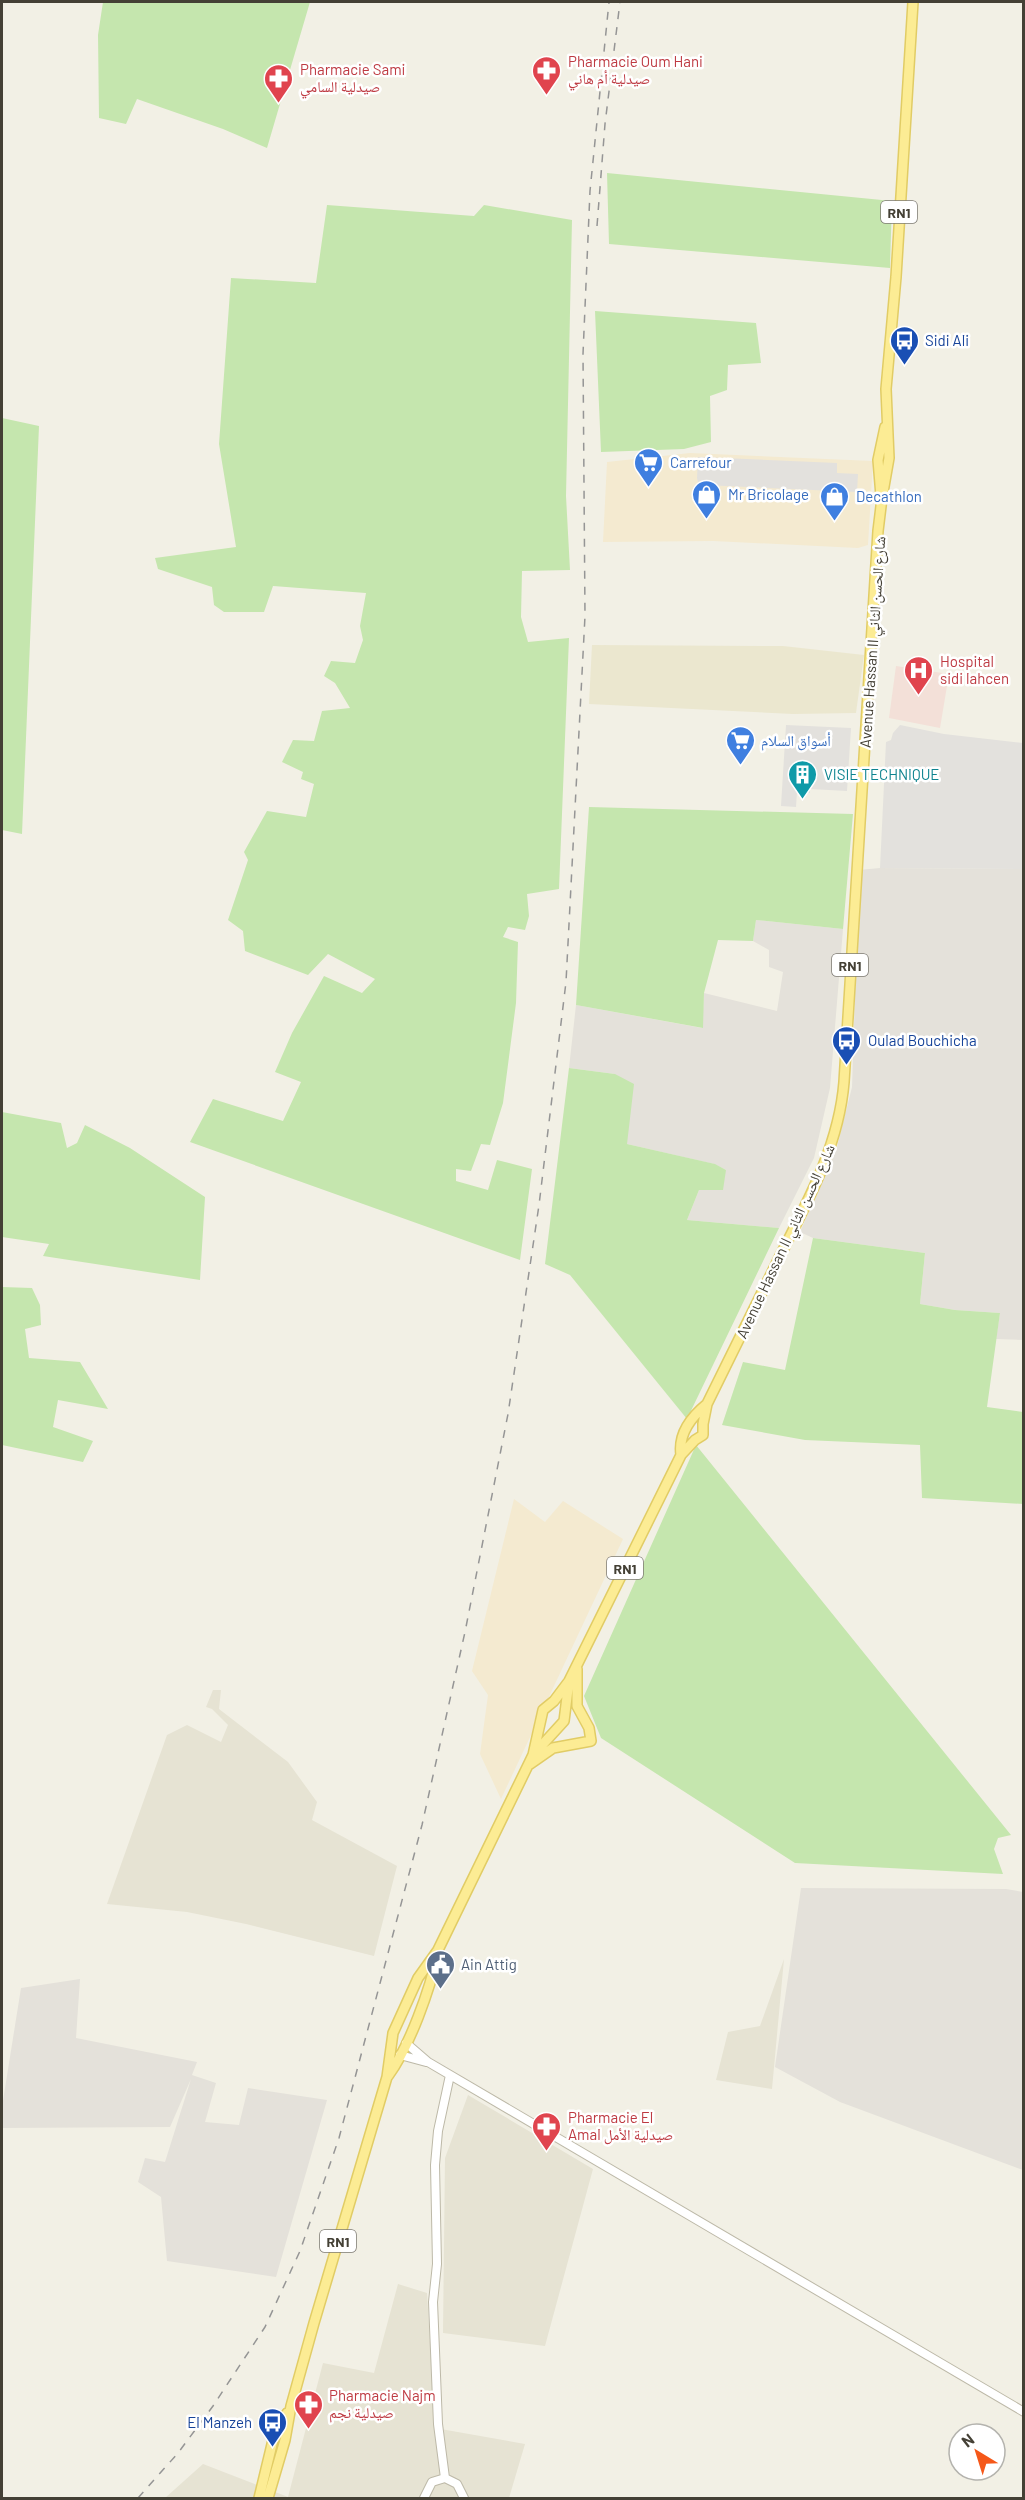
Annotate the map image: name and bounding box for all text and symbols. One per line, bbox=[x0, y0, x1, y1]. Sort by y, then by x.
place label: Pharmacie Oum Hani صيدلية أم هاني bbox=[568, 52, 703, 91]
pharmacy icon: Pharmacie Oum Hani صيدلية أم هاني bbox=[531, 54, 563, 96]
place label: Pharmacie Sami صيدلية السامي bbox=[300, 60, 405, 99]
pharmacy icon: Pharmacie Sami صيدلية السامي bbox=[263, 62, 295, 104]
road number: RN1 bbox=[881, 201, 917, 223]
bus stop icon: Sidi Ali bbox=[888, 324, 920, 366]
place label: Sidi Ali bbox=[925, 331, 969, 349]
supermarket icon: Carrefour bbox=[633, 446, 665, 488]
place label: Carrefour bbox=[670, 453, 732, 471]
shop icon: Mr Bricolage bbox=[691, 478, 723, 520]
shop icon: Decathlon bbox=[819, 480, 851, 522]
place label: Mr Bricolage bbox=[728, 485, 809, 503]
place label: Decathlon bbox=[856, 487, 922, 505]
street label: Avenue Hassan II شارع الحسن الثاني bbox=[856, 535, 892, 749]
place label: Hospital sidi lahcen bbox=[940, 652, 1009, 687]
hospital icon: Hospital sidi lahcen bbox=[903, 654, 935, 696]
supermarket icon: أسواق السلام bbox=[724, 724, 756, 766]
place label: أسواق السلام bbox=[761, 731, 831, 751]
building icon: VISIE TECHNIQUE bbox=[787, 758, 819, 800]
place label: VISIE TECHNIQUE bbox=[824, 765, 939, 783]
road number: RN1 bbox=[832, 954, 868, 976]
bus stop icon: Oulad Bouchicha bbox=[831, 1024, 863, 1066]
place label: Oulad Bouchicha bbox=[868, 1031, 977, 1049]
street label: Avenue Hassan II شارع الحسن الثاني bbox=[732, 1141, 842, 1343]
road number: RN1 bbox=[607, 1557, 643, 1579]
public building icon: Ain Attig bbox=[424, 1948, 456, 1990]
place label: Ain Attig bbox=[461, 1955, 517, 1973]
place label: Pharmacie El Amal صيدلية الأمل bbox=[568, 2108, 673, 2145]
pharmacy icon: Pharmacie El Amal صيدلية الأمل bbox=[531, 2110, 563, 2152]
road number: RN1 bbox=[320, 2230, 356, 2252]
place label: Pharmacie Najm صيدلية نجم bbox=[329, 2386, 436, 2423]
pharmacy icon: Pharmacie Najm صيدلية نجم bbox=[292, 2388, 324, 2430]
bus stop icon: El Manzeh bbox=[257, 2406, 289, 2448]
place label: El Manzeh bbox=[187, 2413, 252, 2431]
north arrow bbox=[947, 2422, 1007, 2482]
text: N bbox=[957, 2429, 977, 2451]

